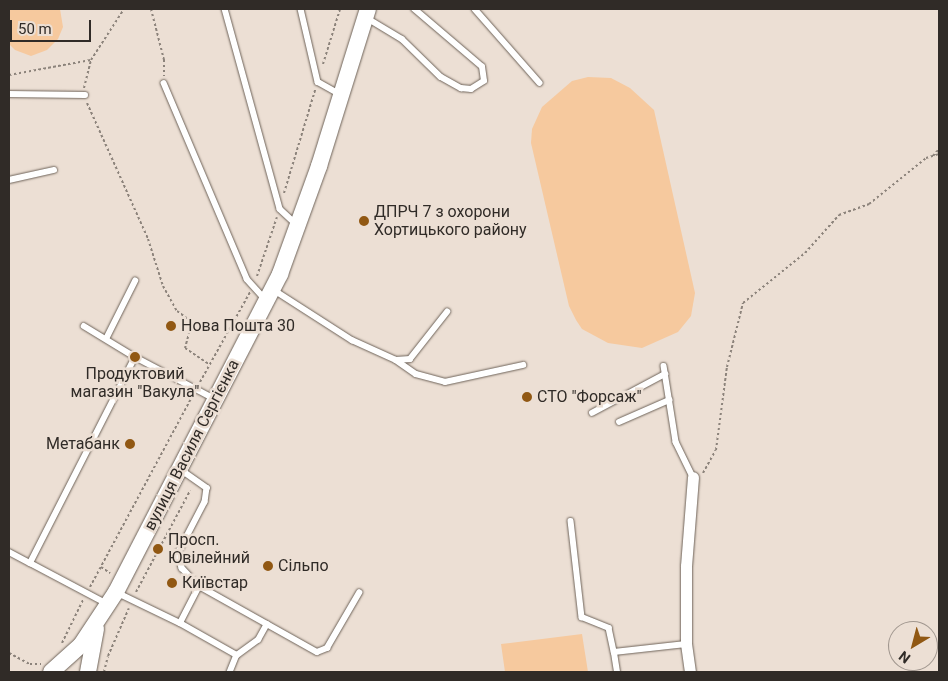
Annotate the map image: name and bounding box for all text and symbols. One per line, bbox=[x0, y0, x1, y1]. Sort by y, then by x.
scale bar bbox=[12, 10, 94, 42]
text: 50 m bbox=[18, 20, 52, 38]
place label: ДПРЧ 7 з охорони Хортицького району bbox=[374, 202, 527, 240]
marker: ДПРЧ 7 з охорони Хортицького району bbox=[358, 215, 370, 227]
place label: Нова Пошта 30 bbox=[181, 316, 295, 336]
marker: Нова Пошта 30 bbox=[165, 320, 177, 332]
marker: Продуктовий магазин "Вакула" bbox=[129, 351, 141, 363]
street label: вулиця Василя Сергієнка bbox=[141, 356, 243, 534]
place label: Продуктовий магазин "Вакула" bbox=[71, 364, 199, 402]
place label: СТО "Форсаж" bbox=[537, 387, 642, 407]
marker: СТО "Форсаж" bbox=[521, 391, 533, 403]
place label: Метабанк bbox=[46, 434, 120, 454]
marker: Метабанк bbox=[124, 438, 136, 450]
place label: Просп. Ювілейний bbox=[168, 530, 250, 568]
marker: Просп. Ювілейний bbox=[152, 543, 164, 555]
place label: Сільпо bbox=[278, 556, 329, 576]
marker: Сільпо bbox=[262, 560, 274, 572]
place label: Київстар bbox=[182, 573, 248, 593]
marker: Київстар bbox=[166, 577, 178, 589]
north arrow bbox=[888, 621, 938, 671]
text: N bbox=[896, 648, 913, 667]

